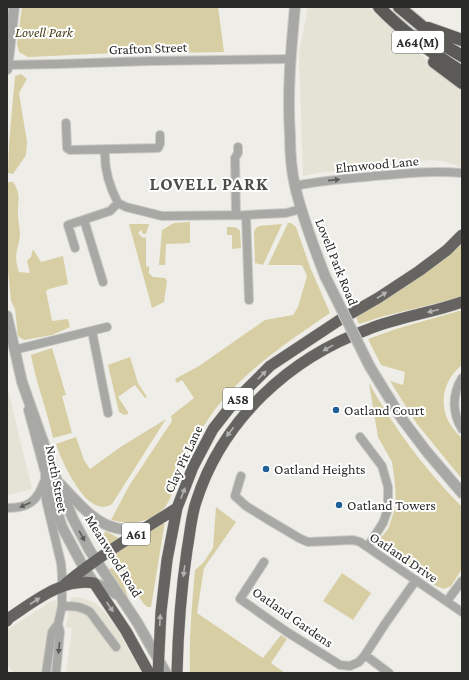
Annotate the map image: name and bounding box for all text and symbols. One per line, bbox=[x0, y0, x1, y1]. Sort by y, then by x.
park label: Lovell Park bbox=[15, 24, 74, 40]
road number: A64(M) bbox=[392, 31, 444, 53]
street label: Grafton Street bbox=[108, 39, 188, 57]
street label: Elmwood Lane bbox=[335, 152, 419, 176]
district label: LOVELL PARK bbox=[150, 174, 268, 194]
one-way arrow bbox=[328, 177, 340, 184]
street label: Lovell Park Road bbox=[312, 216, 362, 308]
one-way arrow bbox=[376, 292, 388, 299]
one-way arrow bbox=[426, 308, 438, 314]
one-way arrow bbox=[322, 345, 334, 352]
one-way arrow bbox=[257, 370, 267, 379]
road number: A58 bbox=[223, 388, 253, 410]
place label: Oatland Court bbox=[344, 402, 425, 418]
marker: Oatland Court bbox=[331, 405, 341, 415]
street label: Clay Pit Lane bbox=[160, 423, 206, 495]
one-way arrow bbox=[226, 427, 235, 438]
street label: North Street bbox=[43, 444, 71, 515]
place label: Oatland Heights bbox=[274, 461, 365, 477]
marker: Oatland Heights bbox=[261, 464, 271, 474]
one-way arrow bbox=[181, 486, 187, 498]
place label: Oatland Towers bbox=[347, 497, 436, 513]
marker: Oatland Towers bbox=[334, 500, 344, 510]
one-way arrow bbox=[20, 502, 31, 508]
street label: Meanwood Road bbox=[82, 512, 146, 601]
road number: A61 bbox=[122, 523, 150, 545]
street label: Oatland Drive bbox=[367, 528, 441, 586]
one-way arrow bbox=[78, 530, 85, 542]
one-way arrow bbox=[181, 565, 187, 577]
street label: Oatland Gardens bbox=[250, 583, 336, 651]
one-way arrow bbox=[29, 598, 41, 605]
one-way arrow bbox=[106, 602, 114, 613]
one-way arrow bbox=[157, 614, 164, 626]
one-way arrow bbox=[55, 642, 62, 654]

